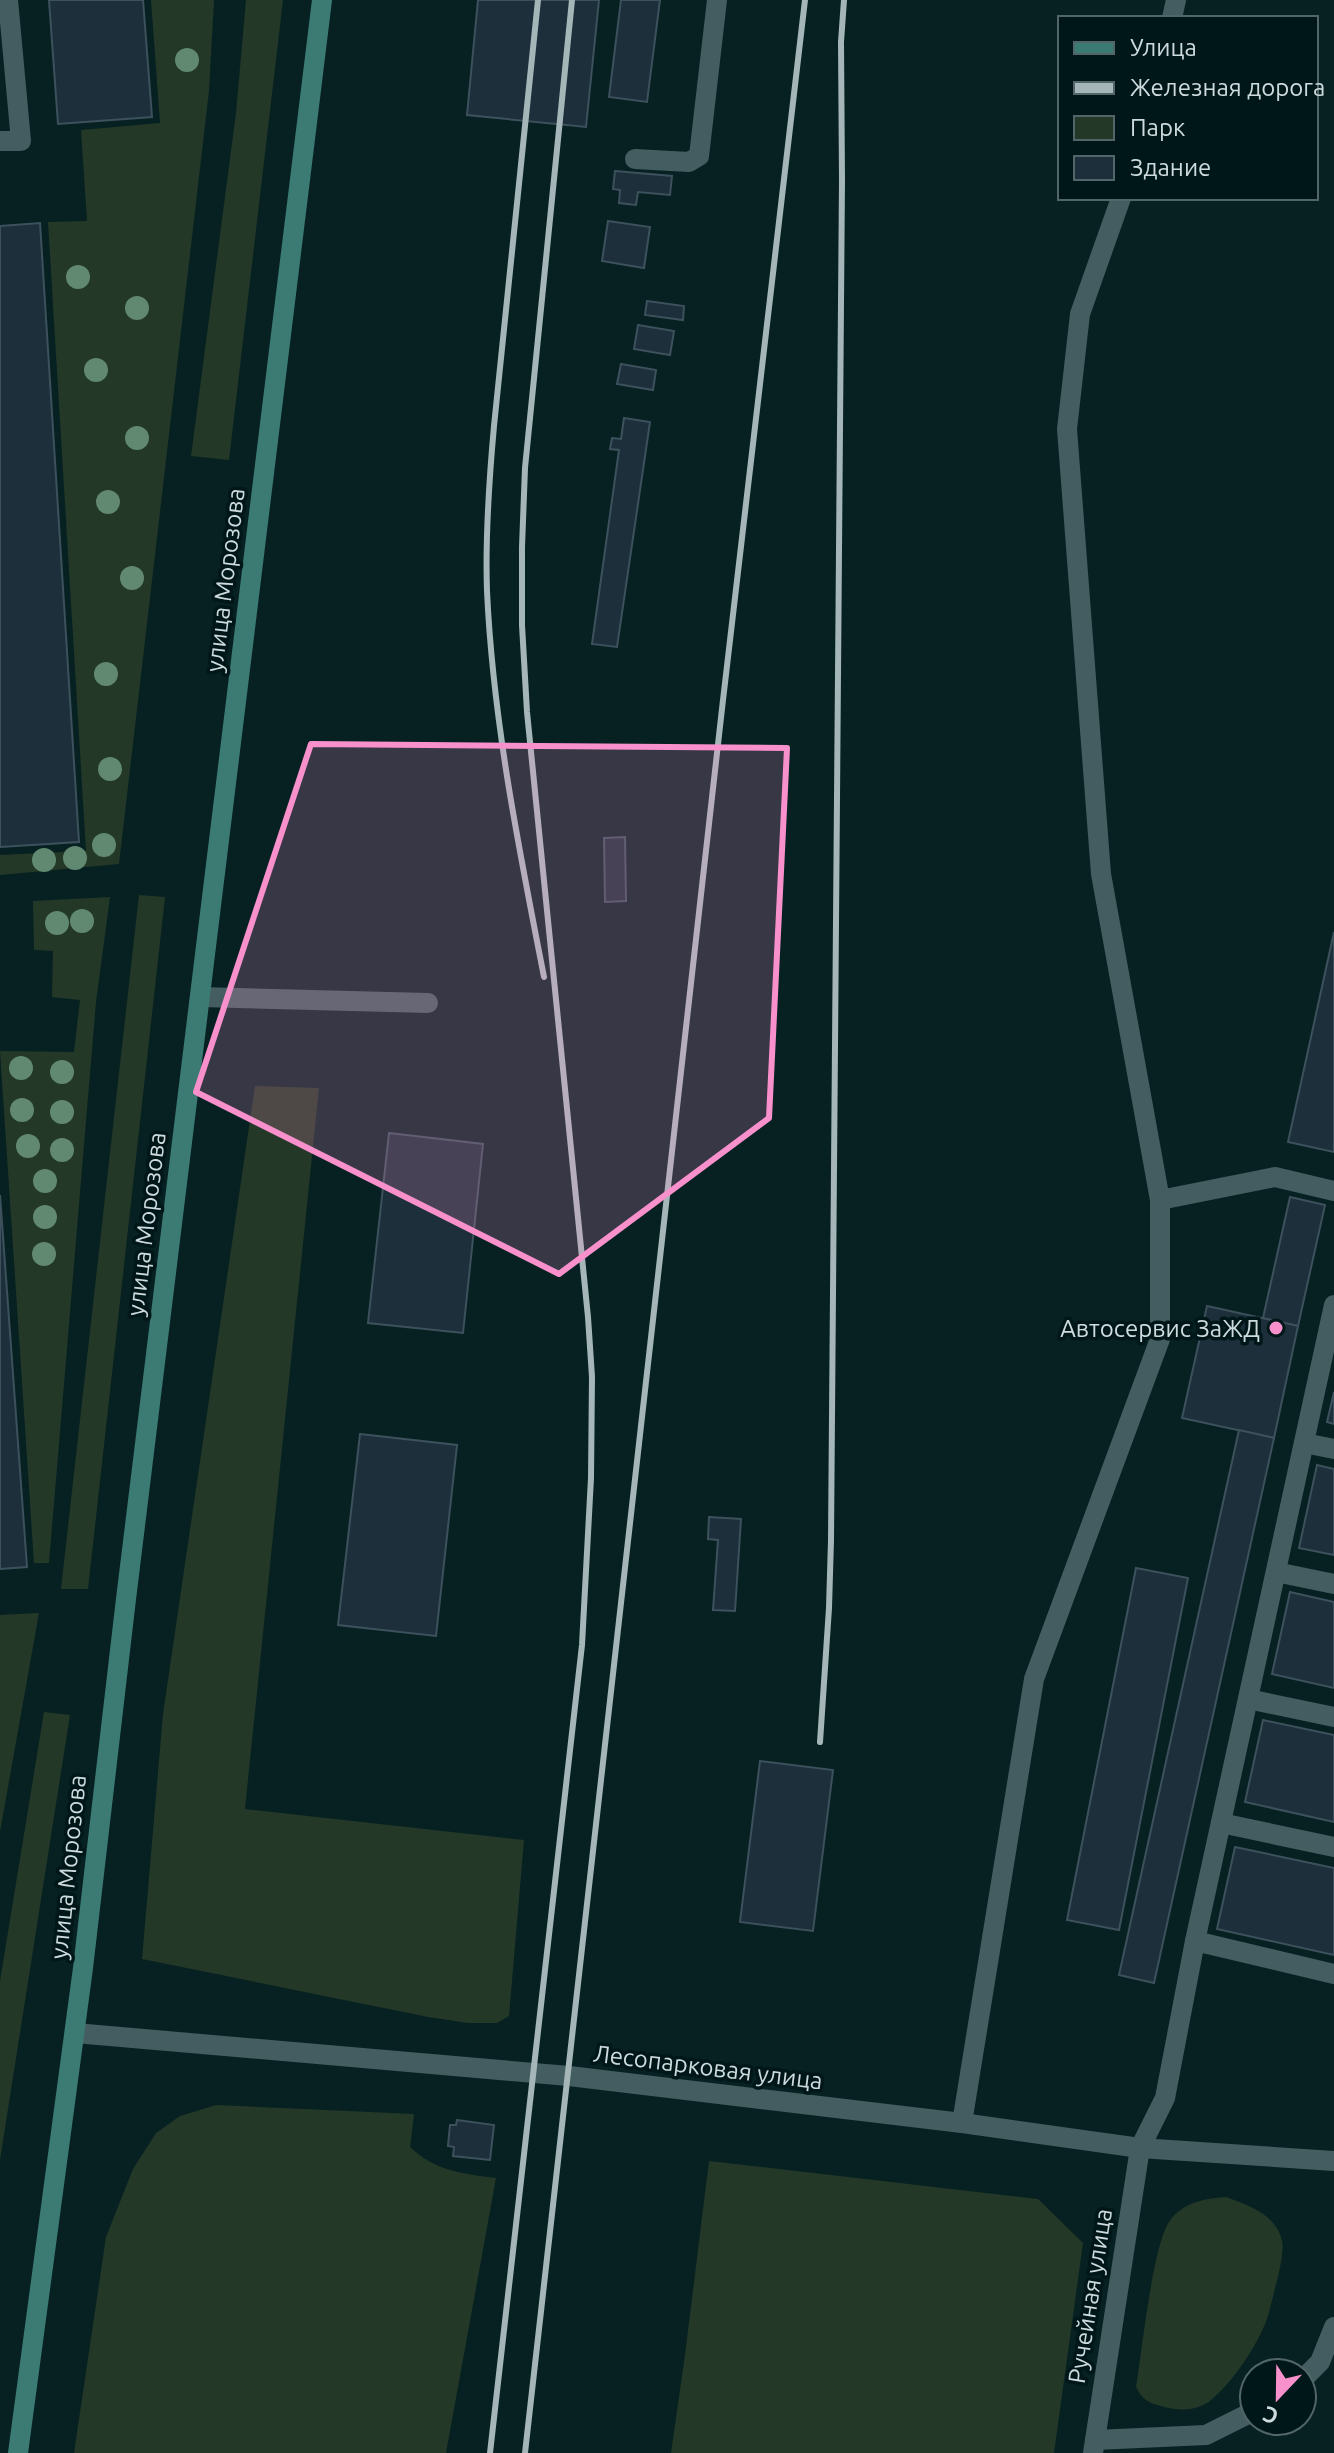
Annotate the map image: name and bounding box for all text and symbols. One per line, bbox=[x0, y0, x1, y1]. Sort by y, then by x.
legend bbox=[1058, 16, 1318, 200]
text: Улица bbox=[1130, 34, 1197, 61]
text: Железная дорога bbox=[1130, 74, 1325, 101]
text: Парк bbox=[1130, 114, 1185, 141]
text: Здание bbox=[1130, 154, 1211, 181]
street label: улица Морозова bbox=[200, 486, 250, 674]
street label: улица Морозова bbox=[121, 1130, 171, 1318]
place label: Автосервис ЗаЖД bbox=[1060, 1315, 1260, 1342]
marker: Автосервис ЗаЖД bbox=[1267, 1319, 1285, 1337]
street label: улица Морозова bbox=[45, 1774, 91, 1960]
street label: Лесопарковая улица bbox=[592, 2040, 824, 2094]
street label: Ручейная улица bbox=[1063, 2207, 1117, 2385]
north arrow bbox=[1238, 2357, 1318, 2437]
text: С bbox=[1259, 2402, 1282, 2430]

